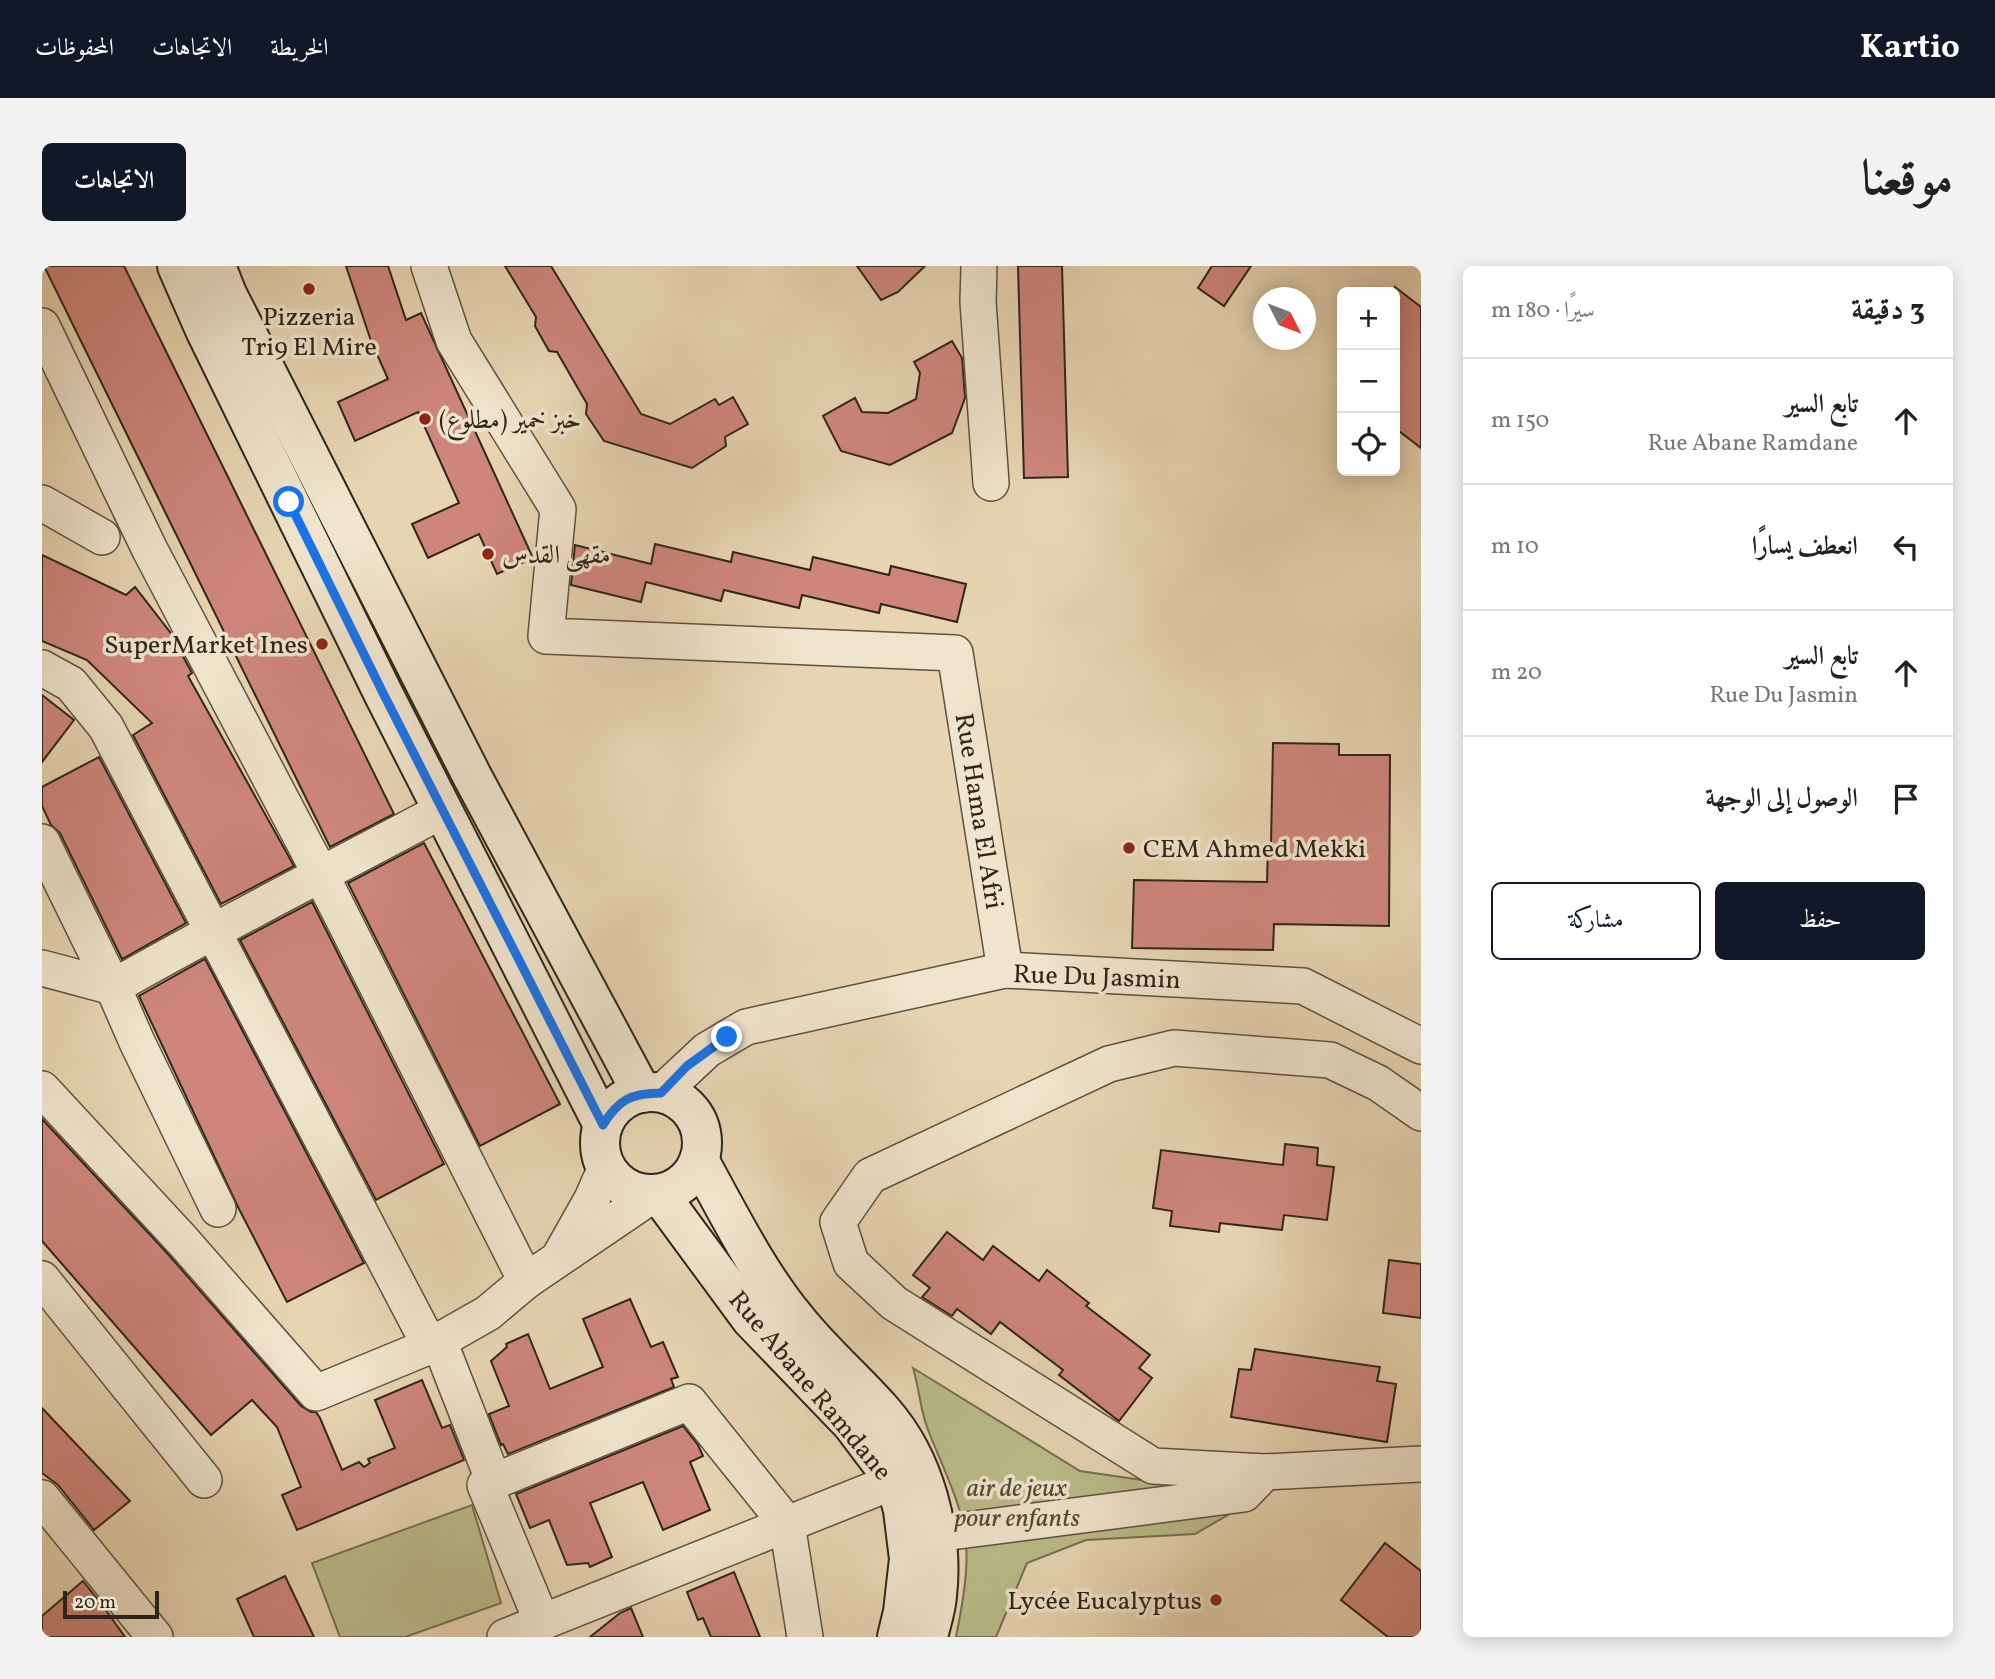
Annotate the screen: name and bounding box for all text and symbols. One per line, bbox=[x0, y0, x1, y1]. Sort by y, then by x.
text: Kartio bbox=[1860, 26, 1960, 72]
text: المحفوظات bbox=[35, 32, 114, 66]
text: الاتجاهات bbox=[152, 32, 232, 66]
text: الخريطة bbox=[270, 32, 329, 66]
button: الاتجاهات bbox=[42, 143, 186, 221]
text: موقعنا bbox=[1861, 147, 1953, 216]
marker: Pizzeria Tri9 El Mire bbox=[301, 281, 317, 297]
north arrow bbox=[1253, 287, 1316, 350]
map controls bbox=[1337, 287, 1400, 476]
button: + bbox=[1337, 287, 1400, 350]
text: 3 دقيقة bbox=[1851, 290, 1925, 332]
text: سيرًا · 180 m bbox=[1491, 295, 1595, 327]
place label: Pizzeria Tri9 El Mire bbox=[241, 300, 377, 366]
button: − bbox=[1337, 350, 1400, 413]
text: تابع السير bbox=[1785, 387, 1858, 423]
icon: ahead bbox=[1887, 402, 1925, 440]
place label: خبز خمير (مطلوع) bbox=[439, 403, 581, 441]
text: 150 m bbox=[1491, 405, 1549, 437]
marker: خبز خمير (مطلوع) bbox=[417, 411, 433, 427]
button: locate bbox=[1337, 413, 1400, 476]
text: Rue Abane Ramdane bbox=[1648, 428, 1858, 460]
route start bbox=[273, 486, 304, 517]
icon: left bbox=[1887, 528, 1925, 566]
text: انعطف يسارًا bbox=[1752, 529, 1858, 565]
text: 10 m bbox=[1491, 531, 1539, 563]
place label: مقهى القدس bbox=[502, 538, 611, 574]
marker: مقهى القدس bbox=[480, 546, 496, 562]
place label: SuperMarket Ines bbox=[104, 628, 308, 664]
marker: SuperMarket Ines bbox=[314, 636, 330, 652]
text: تابع السير bbox=[1785, 639, 1858, 675]
icon: ahead bbox=[1887, 654, 1925, 692]
text: 20 m bbox=[1491, 657, 1542, 689]
text: Rue Du Jasmin bbox=[1710, 680, 1858, 712]
street label: Rue Hama El Afri bbox=[945, 711, 1011, 912]
icon: arrive bbox=[1887, 780, 1925, 818]
text: الوصول إلى الوجهة bbox=[1705, 781, 1858, 817]
place label: CEM Ahmed Mekki bbox=[1143, 832, 1366, 868]
marker: CEM Ahmed Mekki bbox=[1121, 840, 1137, 856]
button: مشاركة bbox=[1491, 882, 1701, 960]
button: حفظ bbox=[1715, 882, 1925, 960]
street label: Rue Du Jasmin bbox=[1012, 957, 1181, 999]
route end bbox=[711, 1021, 742, 1052]
street label: Rue Abane Ramdane bbox=[719, 1284, 900, 1489]
park label: air de jeux pour enfants bbox=[954, 1471, 1080, 1537]
place label: Lycée Eucalyptus bbox=[1007, 1584, 1202, 1620]
scale bar bbox=[63, 1588, 159, 1620]
text: 20 m bbox=[74, 1590, 116, 1616]
marker: Lycée Eucalyptus bbox=[1208, 1592, 1224, 1608]

